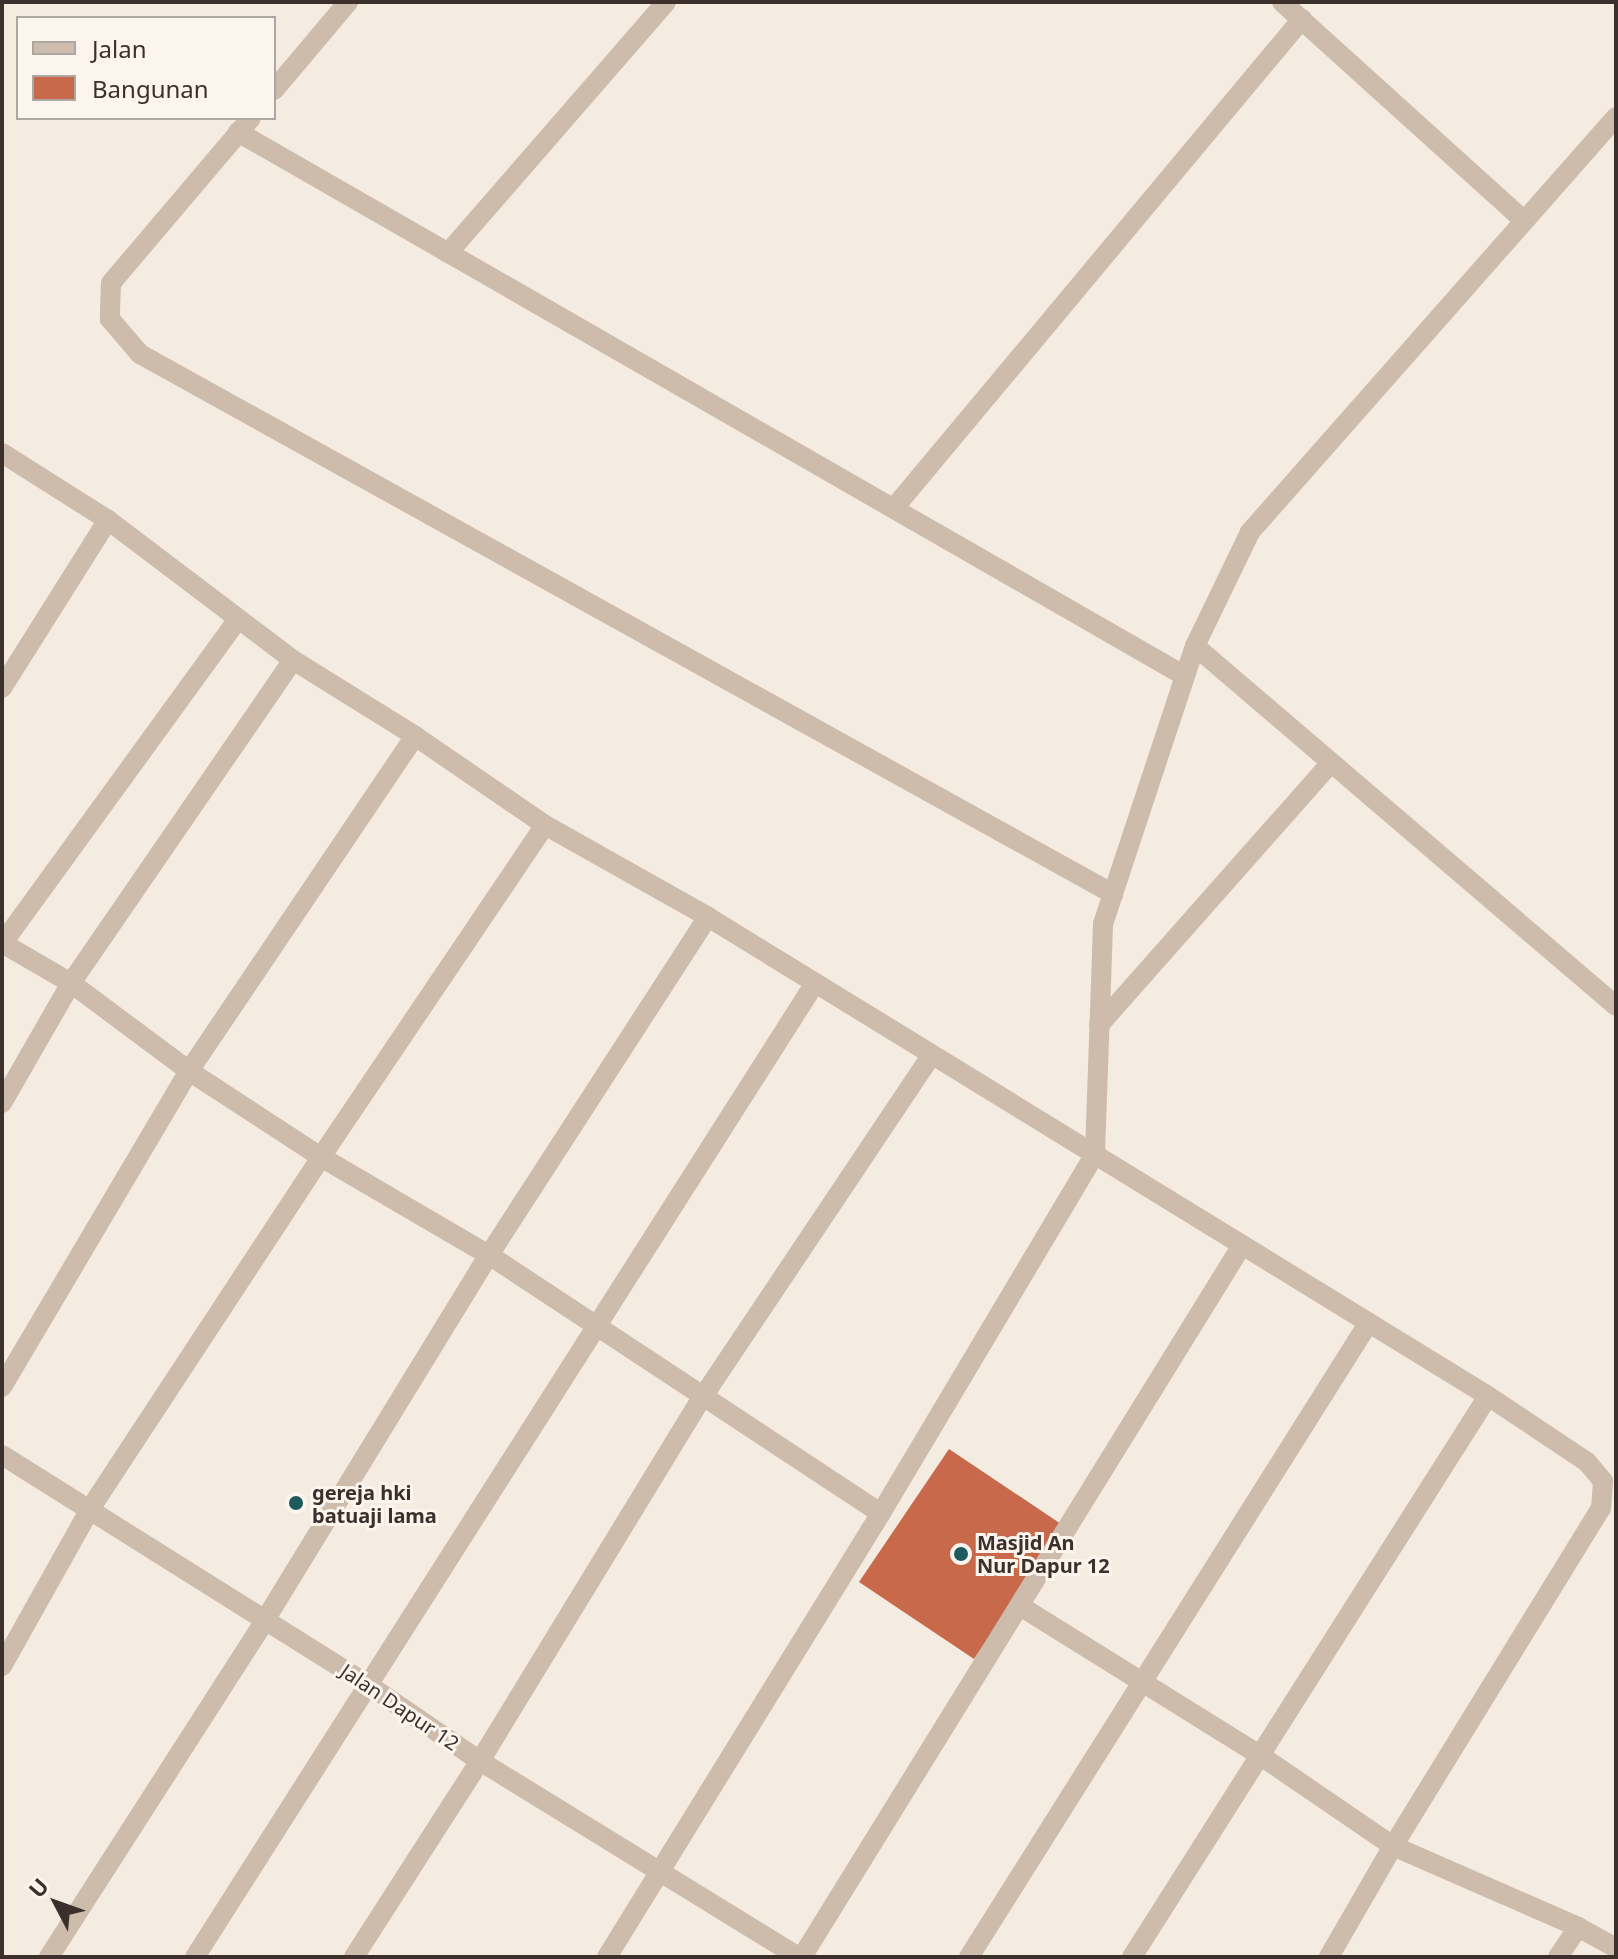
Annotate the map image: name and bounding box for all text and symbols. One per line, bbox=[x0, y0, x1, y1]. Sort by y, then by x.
legend bbox=[16, 16, 276, 120]
text: Jalan bbox=[92, 32, 147, 65]
text: Bangunan bbox=[92, 72, 209, 105]
place label: gereja hki batuaji lama bbox=[312, 1480, 437, 1527]
marker: gereja hki batuaji lama bbox=[287, 1494, 305, 1512]
place label: Masjid An Nur Dapur 12 bbox=[977, 1530, 1110, 1577]
marker: Masjid An Nur Dapur 12 bbox=[952, 1545, 970, 1563]
street label: Jalan Dapur 12 bbox=[336, 1659, 464, 1755]
north arrow bbox=[16, 1863, 96, 1943]
text: U bbox=[21, 1871, 55, 1903]

